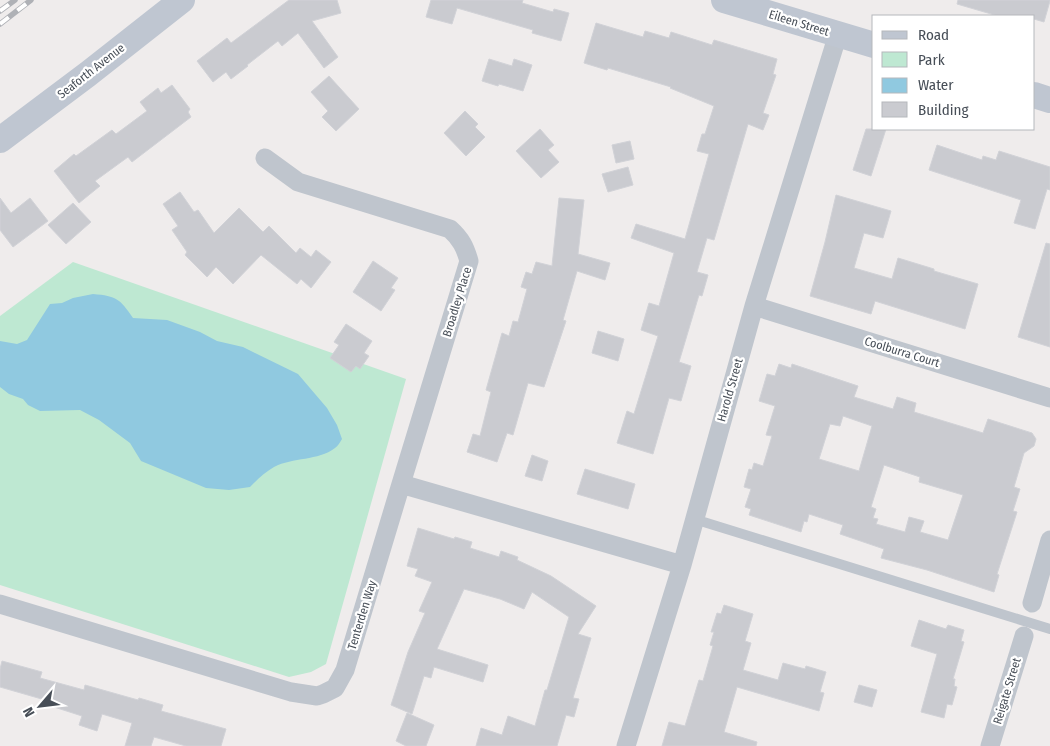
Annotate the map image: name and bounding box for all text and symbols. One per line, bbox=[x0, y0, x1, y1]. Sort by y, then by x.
street label: Eileen Street bbox=[767, 7, 831, 39]
legend bbox=[872, 15, 1035, 130]
text: Road bbox=[918, 26, 949, 44]
street label: Seaforth Avenue bbox=[55, 41, 127, 101]
text: Park bbox=[918, 51, 945, 69]
text: Water bbox=[918, 76, 954, 94]
text: Building bbox=[918, 101, 969, 119]
street label: Broadley Place bbox=[440, 265, 474, 339]
street label: Coolburra Court bbox=[863, 334, 941, 370]
street label: Harold Street bbox=[714, 357, 746, 423]
street label: Tenterden Way bbox=[345, 578, 379, 651]
street label: Reigate Street bbox=[990, 656, 1024, 726]
north arrow bbox=[15, 681, 65, 731]
text: N bbox=[19, 704, 38, 720]

